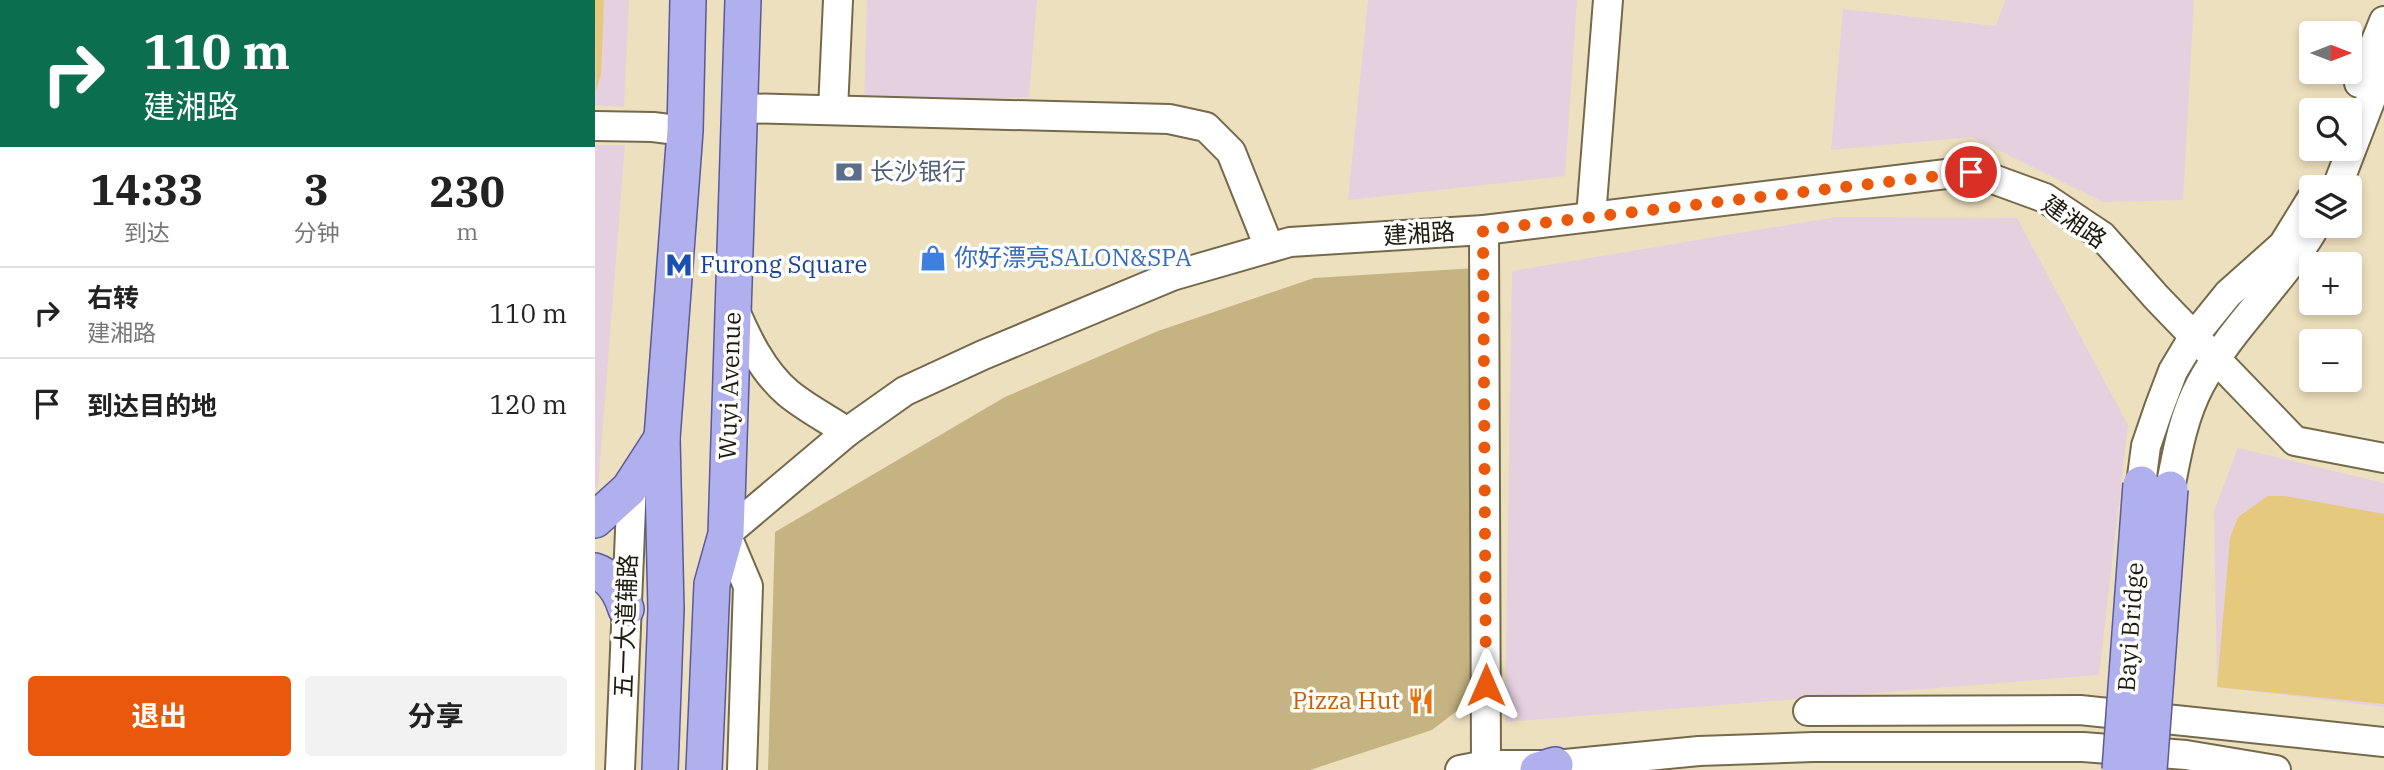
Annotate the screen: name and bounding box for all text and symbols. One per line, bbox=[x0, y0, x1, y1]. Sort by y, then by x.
text: 110 m bbox=[143, 19, 290, 82]
north arrow bbox=[2299, 21, 2363, 84]
map controls bbox=[2299, 21, 2362, 392]
icon: right bbox=[28, 28, 119, 119]
text: 建湘路 bbox=[143, 85, 239, 127]
button: search bbox=[2299, 98, 2362, 161]
pin bbox=[1941, 142, 2001, 202]
icon: arrive bbox=[1952, 153, 1990, 191]
place label: 长沙银行 bbox=[870, 155, 966, 187]
bank icon: 长沙银行 bbox=[834, 157, 864, 187]
text: 14:33 bbox=[90, 162, 203, 217]
text: 3 bbox=[304, 162, 329, 217]
text: 230 bbox=[429, 164, 505, 219]
button: layers bbox=[2299, 175, 2362, 238]
street label: 建湘路 bbox=[2036, 187, 2113, 255]
street label: 建湘路 bbox=[1382, 215, 1456, 251]
text: m bbox=[456, 216, 478, 246]
text: 到达 bbox=[124, 217, 170, 247]
text: 分钟 bbox=[293, 217, 339, 247]
place label: 你好漂亮SALON&SPA bbox=[954, 241, 1192, 273]
shop icon: 你好漂亮SALON&SPA bbox=[918, 243, 948, 273]
place label: Furong Square bbox=[700, 248, 867, 280]
metro station icon: Furong Square bbox=[664, 250, 694, 280]
button: + bbox=[2299, 252, 2362, 315]
text: 右转 bbox=[87, 280, 139, 314]
icon: right bbox=[28, 294, 66, 332]
text: 110 m bbox=[489, 296, 567, 330]
street label: Wuyi Avenue bbox=[710, 311, 748, 461]
text: 建湘路 bbox=[87, 317, 156, 347]
button: − bbox=[2299, 329, 2362, 392]
icon: arrive bbox=[28, 385, 66, 423]
text: 120 m bbox=[489, 387, 567, 421]
text: 到达目的地 bbox=[87, 388, 217, 422]
street label: 五一大道辅路 bbox=[606, 553, 644, 698]
street label: Bayi Bridge bbox=[2110, 561, 2150, 693]
position arrow bbox=[1449, 648, 1523, 722]
button: 退出 bbox=[28, 676, 291, 756]
button: 分享 bbox=[305, 676, 567, 756]
place label: Pizza Hut bbox=[1292, 684, 1400, 716]
restaurant icon: Pizza Hut bbox=[1406, 686, 1436, 716]

